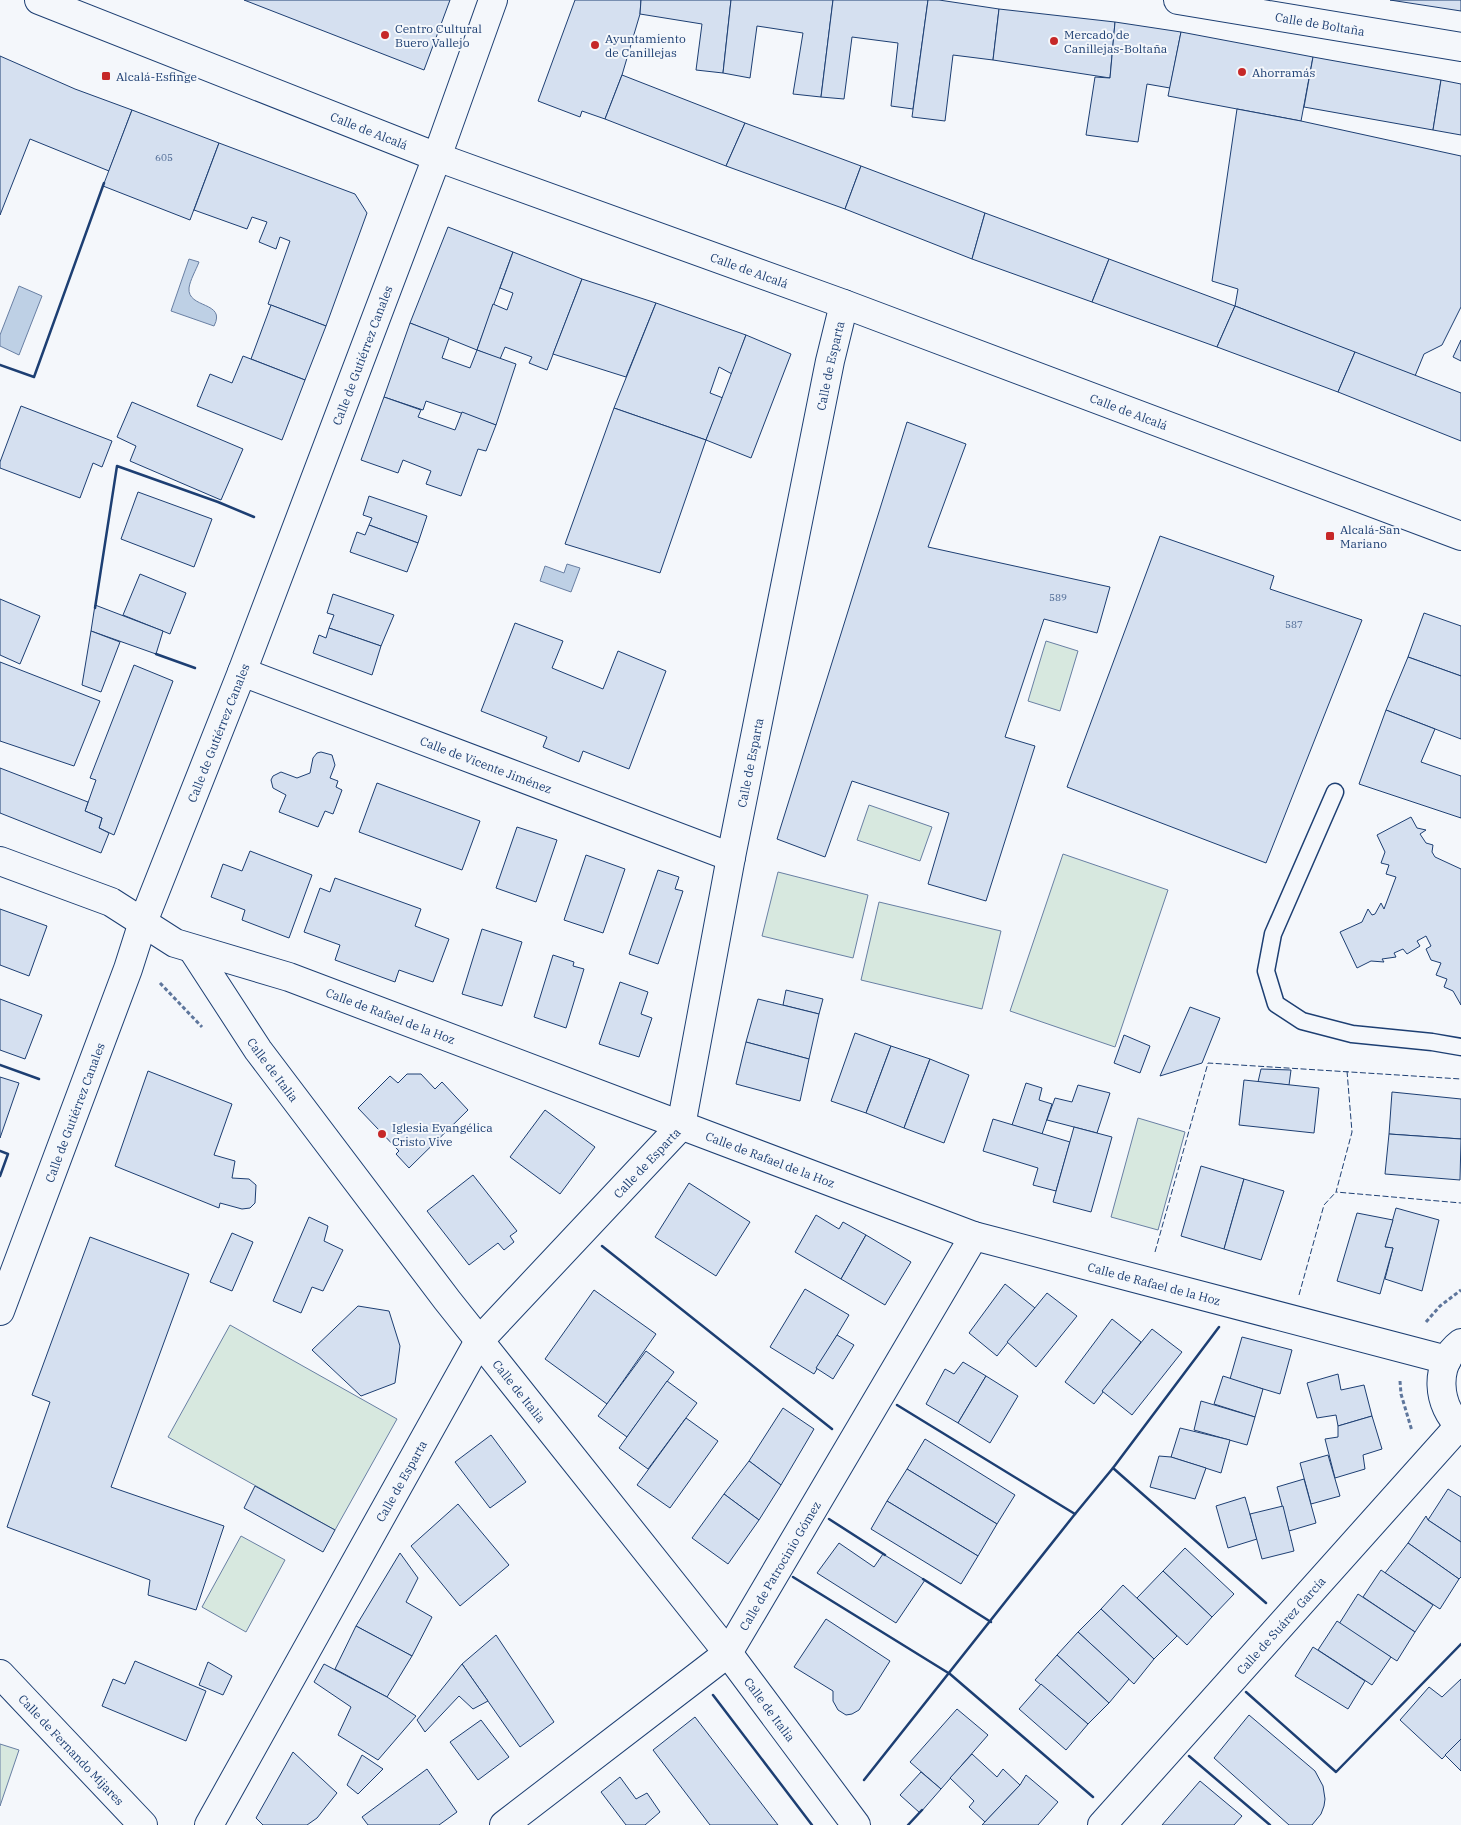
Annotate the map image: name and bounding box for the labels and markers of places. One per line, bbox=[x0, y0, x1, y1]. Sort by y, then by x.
place label: Centro Cultural Buero Vallejo bbox=[395, 21, 482, 50]
place label: Mercado de Canillejas-Boltaña bbox=[1064, 27, 1168, 56]
marker: Centro Cultural Buero Vallejo bbox=[379, 29, 391, 41]
place label: Ayuntamiento de Canillejas bbox=[605, 31, 686, 60]
marker: Mercado de Canillejas-Boltaña bbox=[1048, 35, 1060, 47]
marker: Ayuntamiento de Canillejas bbox=[589, 39, 601, 51]
place label: Ahorramás bbox=[1252, 65, 1316, 80]
marker: Ahorramás bbox=[1236, 66, 1248, 78]
place label: Alcalá-Esfinge bbox=[116, 69, 197, 84]
marker: Alcalá-Esfinge bbox=[100, 70, 112, 82]
place label: Alcalá-San Mariano bbox=[1340, 522, 1401, 551]
marker: Alcalá-San Mariano bbox=[1324, 530, 1336, 542]
place label: Iglesia Evangélica Cristo Vive bbox=[392, 1120, 493, 1149]
marker: Iglesia Evangélica Cristo Vive bbox=[376, 1128, 388, 1140]

